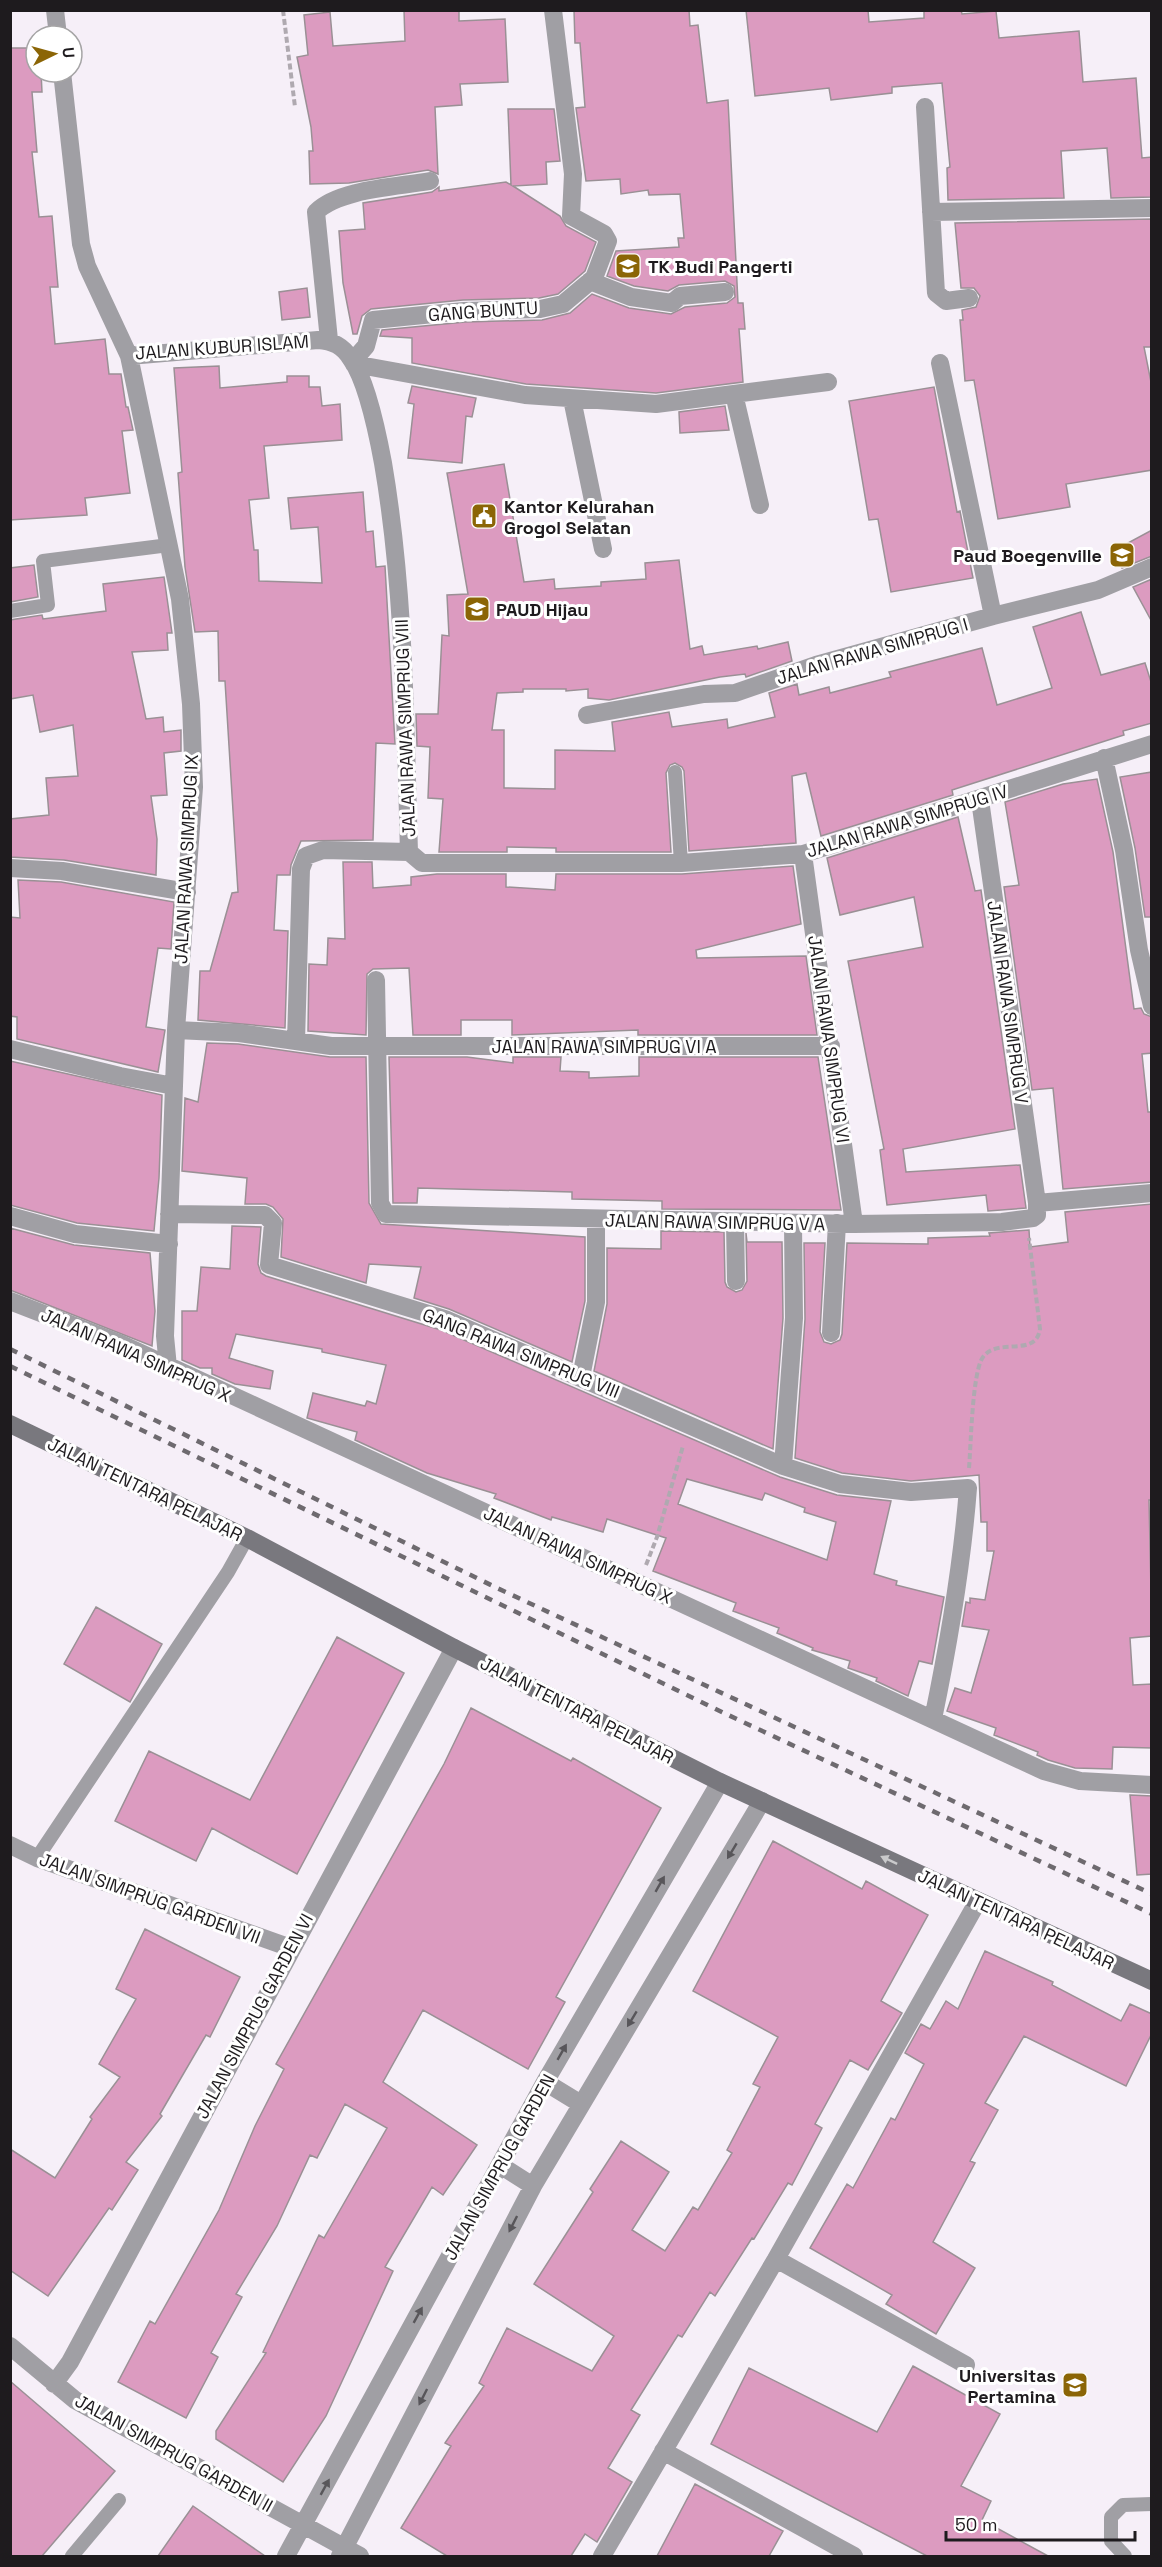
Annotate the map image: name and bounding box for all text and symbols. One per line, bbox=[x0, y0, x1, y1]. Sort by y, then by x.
north arrow bbox=[24, 24, 84, 84]
text: U bbox=[58, 46, 79, 59]
school or university icon: TK Budi Pangerti bbox=[613, 251, 643, 281]
place label: TK Budi Pangerti bbox=[648, 255, 793, 278]
street label: GANG BUNTU bbox=[427, 296, 539, 326]
street label: JALAN KUBUR ISLAM bbox=[134, 329, 310, 365]
place label: Kantor Kelurahan Grogol Selatan bbox=[504, 495, 654, 539]
public building icon: Kantor Kelurahan Grogol Selatan bbox=[469, 501, 499, 531]
school or university icon: Paud Boegenville bbox=[1107, 540, 1137, 570]
place label: Paud Boegenville bbox=[953, 544, 1102, 567]
school or university icon: PAUD Hijau bbox=[462, 594, 492, 624]
place label: PAUD Hijau bbox=[496, 598, 588, 621]
street label: JALAN RAWA SIMPRUG I bbox=[773, 613, 971, 689]
street label: JALAN RAWA SIMPRUG VIII bbox=[390, 619, 420, 837]
street label: JALAN RAWA SIMPRUG IX bbox=[169, 754, 203, 964]
street label: JALAN RAWA SIMPRUG IV bbox=[803, 779, 1011, 863]
street label: JALAN RAWA SIMPRUG V bbox=[982, 899, 1034, 1105]
street label: JALAN RAWA SIMPRUG VI bbox=[803, 934, 855, 1144]
street label: JALAN RAWA SIMPRUG VI A bbox=[491, 1035, 717, 1058]
street label: JALAN RAWA SIMPRUG V A bbox=[605, 1209, 825, 1235]
street label: JALAN RAWA SIMPRUG X bbox=[37, 1303, 235, 1407]
street label: GANG RAWA SIMPRUG VIII bbox=[419, 1303, 623, 1403]
street label: JALAN TENTARA PELAJAR bbox=[44, 1432, 246, 1546]
street label: JALAN RAWA SIMPRUG X bbox=[480, 1501, 676, 1609]
street label: JALAN TENTARA PELAJAR bbox=[476, 1651, 678, 1769]
one-way arrow bbox=[727, 1843, 737, 1860]
street label: JALAN SIMPRUG GARDEN VII bbox=[36, 1847, 264, 1949]
one-way arrow bbox=[880, 1855, 897, 1864]
street label: JALAN TENTARA PELAJAR bbox=[914, 1863, 1118, 1975]
one-way arrow bbox=[655, 1876, 666, 1892]
street label: JALAN SIMPRUG GARDEN VI bbox=[190, 1909, 318, 2123]
one-way arrow bbox=[627, 2011, 637, 2028]
one-way arrow bbox=[557, 2043, 567, 2060]
street label: JALAN SIMPRUG GARDEN bbox=[438, 2070, 560, 2264]
one-way arrow bbox=[508, 2215, 518, 2232]
one-way arrow bbox=[413, 2307, 423, 2324]
place label: Universitas Pertamina bbox=[959, 2364, 1057, 2408]
school or university icon: Universitas Pertamina bbox=[1060, 2370, 1090, 2400]
one-way arrow bbox=[419, 2388, 429, 2406]
street label: JALAN SIMPRUG GARDEN II bbox=[71, 2389, 277, 2517]
one-way arrow bbox=[320, 2478, 330, 2495]
scale bar bbox=[946, 2504, 1135, 2542]
text: 50 m bbox=[955, 2513, 997, 2536]

